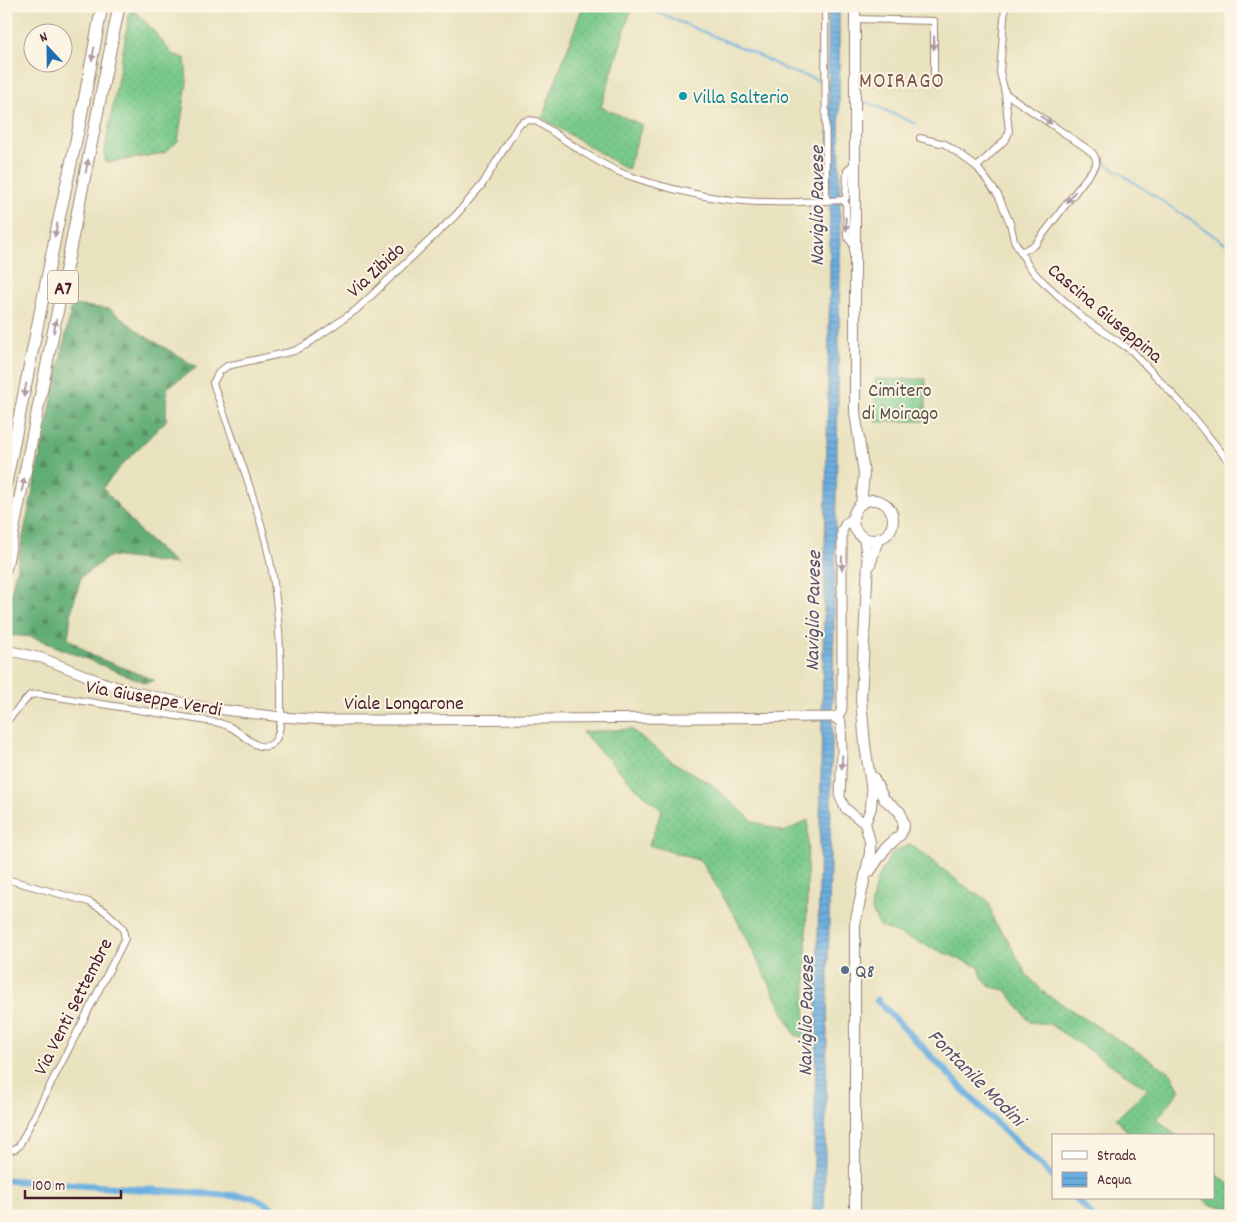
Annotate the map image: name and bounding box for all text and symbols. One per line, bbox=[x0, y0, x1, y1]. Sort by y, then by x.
north arrow bbox=[22, 22, 72, 72]
text: N bbox=[37, 27, 51, 48]
one-way arrow bbox=[930, 35, 938, 51]
one-way arrow bbox=[89, 47, 97, 62]
district label: MOIRAGO bbox=[859, 67, 945, 98]
place label: Villa Salterio bbox=[693, 85, 789, 113]
marker: Villa Salterio bbox=[677, 90, 689, 102]
one-way arrow bbox=[1039, 116, 1052, 125]
water label: Naviglio Pavese bbox=[804, 144, 834, 266]
one-way arrow bbox=[83, 159, 91, 174]
one-way arrow bbox=[1066, 190, 1077, 203]
one-way arrow bbox=[843, 216, 851, 232]
one-way arrow bbox=[52, 223, 60, 238]
street label: Via Zibido bbox=[342, 237, 412, 305]
street label: Cascina Giuseppina bbox=[1040, 258, 1168, 371]
road number: A7 bbox=[48, 270, 78, 304]
one-way arrow bbox=[52, 317, 60, 333]
park label: Cimitero di Moirago bbox=[862, 378, 938, 429]
one-way arrow bbox=[20, 382, 28, 398]
one-way arrow bbox=[19, 477, 27, 492]
water label: Naviglio Pavese bbox=[799, 549, 831, 672]
one-way arrow bbox=[838, 555, 846, 571]
street label: Via Giuseppe Verdi bbox=[83, 674, 224, 726]
street label: Viale Longarone bbox=[344, 691, 464, 719]
one-way arrow bbox=[838, 754, 846, 770]
street label: Via Venti Settembre bbox=[28, 934, 121, 1081]
water label: Naviglio Pavese bbox=[792, 954, 824, 1077]
place label: Q8 bbox=[855, 959, 875, 987]
marker: Q8 bbox=[839, 964, 851, 976]
water label: Fontanile Modini bbox=[919, 1023, 1033, 1137]
legend bbox=[1052, 1134, 1214, 1200]
text: Strada bbox=[1097, 1146, 1137, 1168]
scale bar bbox=[25, 1167, 121, 1199]
text: Acqua bbox=[1097, 1170, 1132, 1192]
text: 100 m bbox=[32, 1176, 65, 1198]

